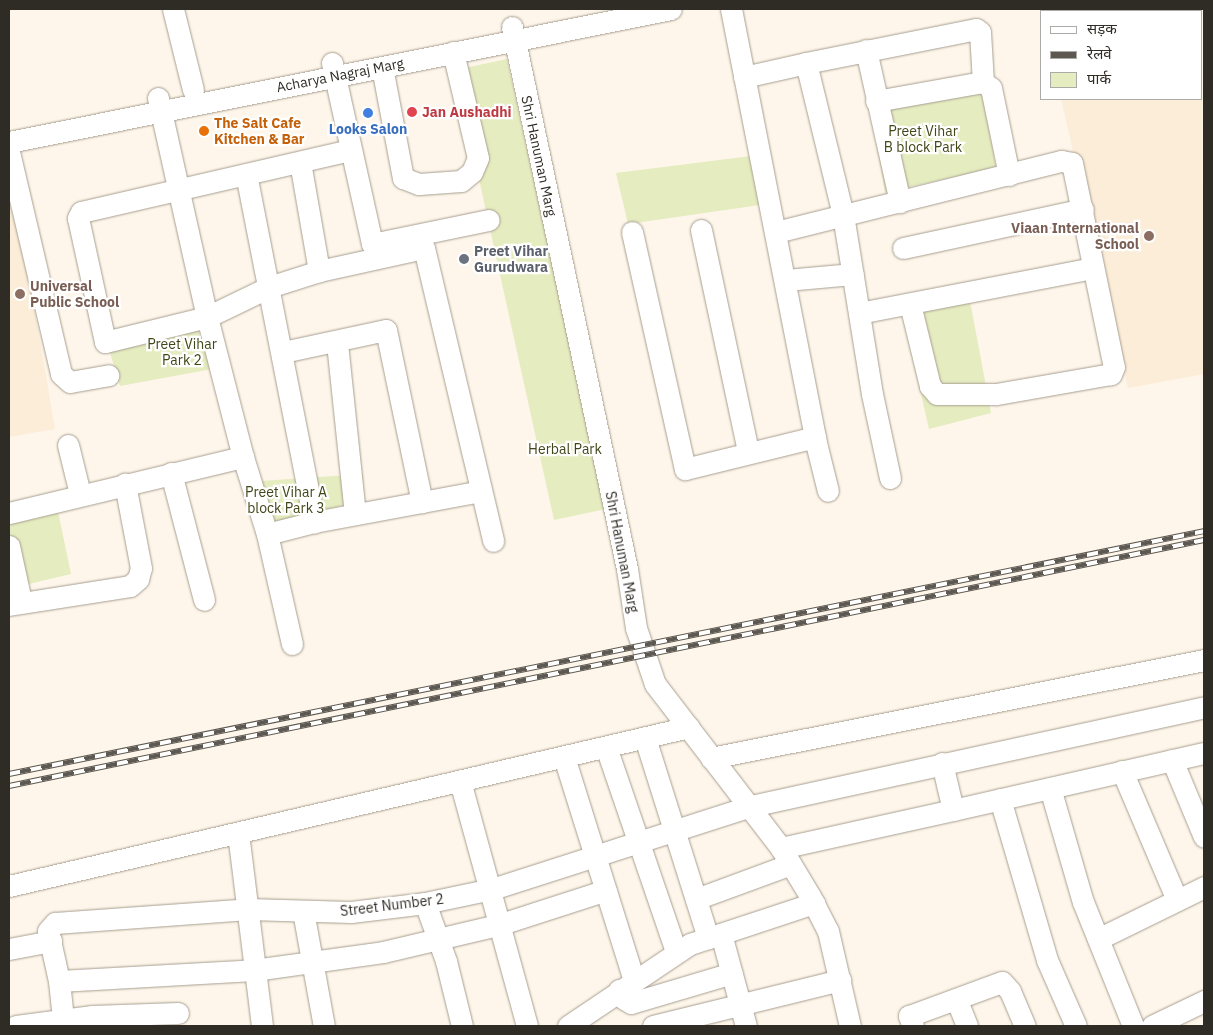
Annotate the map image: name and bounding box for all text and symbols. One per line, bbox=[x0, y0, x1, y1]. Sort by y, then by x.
legend bbox=[1040, 10, 1203, 100]
text: सड़क bbox=[1087, 19, 1117, 38]
text: रेलवे bbox=[1087, 44, 1112, 63]
street label: Acharya Nagraj Marg bbox=[275, 54, 405, 96]
text: पार्क bbox=[1087, 69, 1111, 88]
street label: Shri Hanuman Marg bbox=[518, 94, 560, 218]
place label: Jan Aushadhi bbox=[422, 104, 512, 120]
marker: Jan Aushadhi bbox=[406, 106, 418, 118]
marker: Looks Salon bbox=[362, 107, 374, 119]
place label: The Salt Cafe Kitchen & Bar bbox=[214, 115, 305, 148]
place label: Looks Salon bbox=[329, 121, 407, 137]
park label: Preet Vihar B block Park bbox=[884, 123, 962, 156]
marker: The Salt Cafe Kitchen & Bar bbox=[198, 125, 210, 137]
place label: Viaan International School bbox=[1011, 220, 1139, 252]
marker: Viaan International School bbox=[1143, 230, 1155, 242]
place label: Preet Vihar Gurudwara bbox=[474, 243, 548, 276]
marker: Preet Vihar Gurudwara bbox=[458, 253, 470, 265]
place label: Universal Public School bbox=[30, 278, 119, 310]
marker: Universal Public School bbox=[14, 288, 26, 300]
park label: Preet Vihar Park 2 bbox=[147, 336, 217, 368]
park label: Herbal Park bbox=[528, 441, 602, 457]
park label: Preet Vihar A block Park 3 bbox=[245, 484, 327, 516]
street label: Shri Hanuman Marg bbox=[602, 490, 642, 614]
street label: Street Number 2 bbox=[339, 890, 445, 920]

